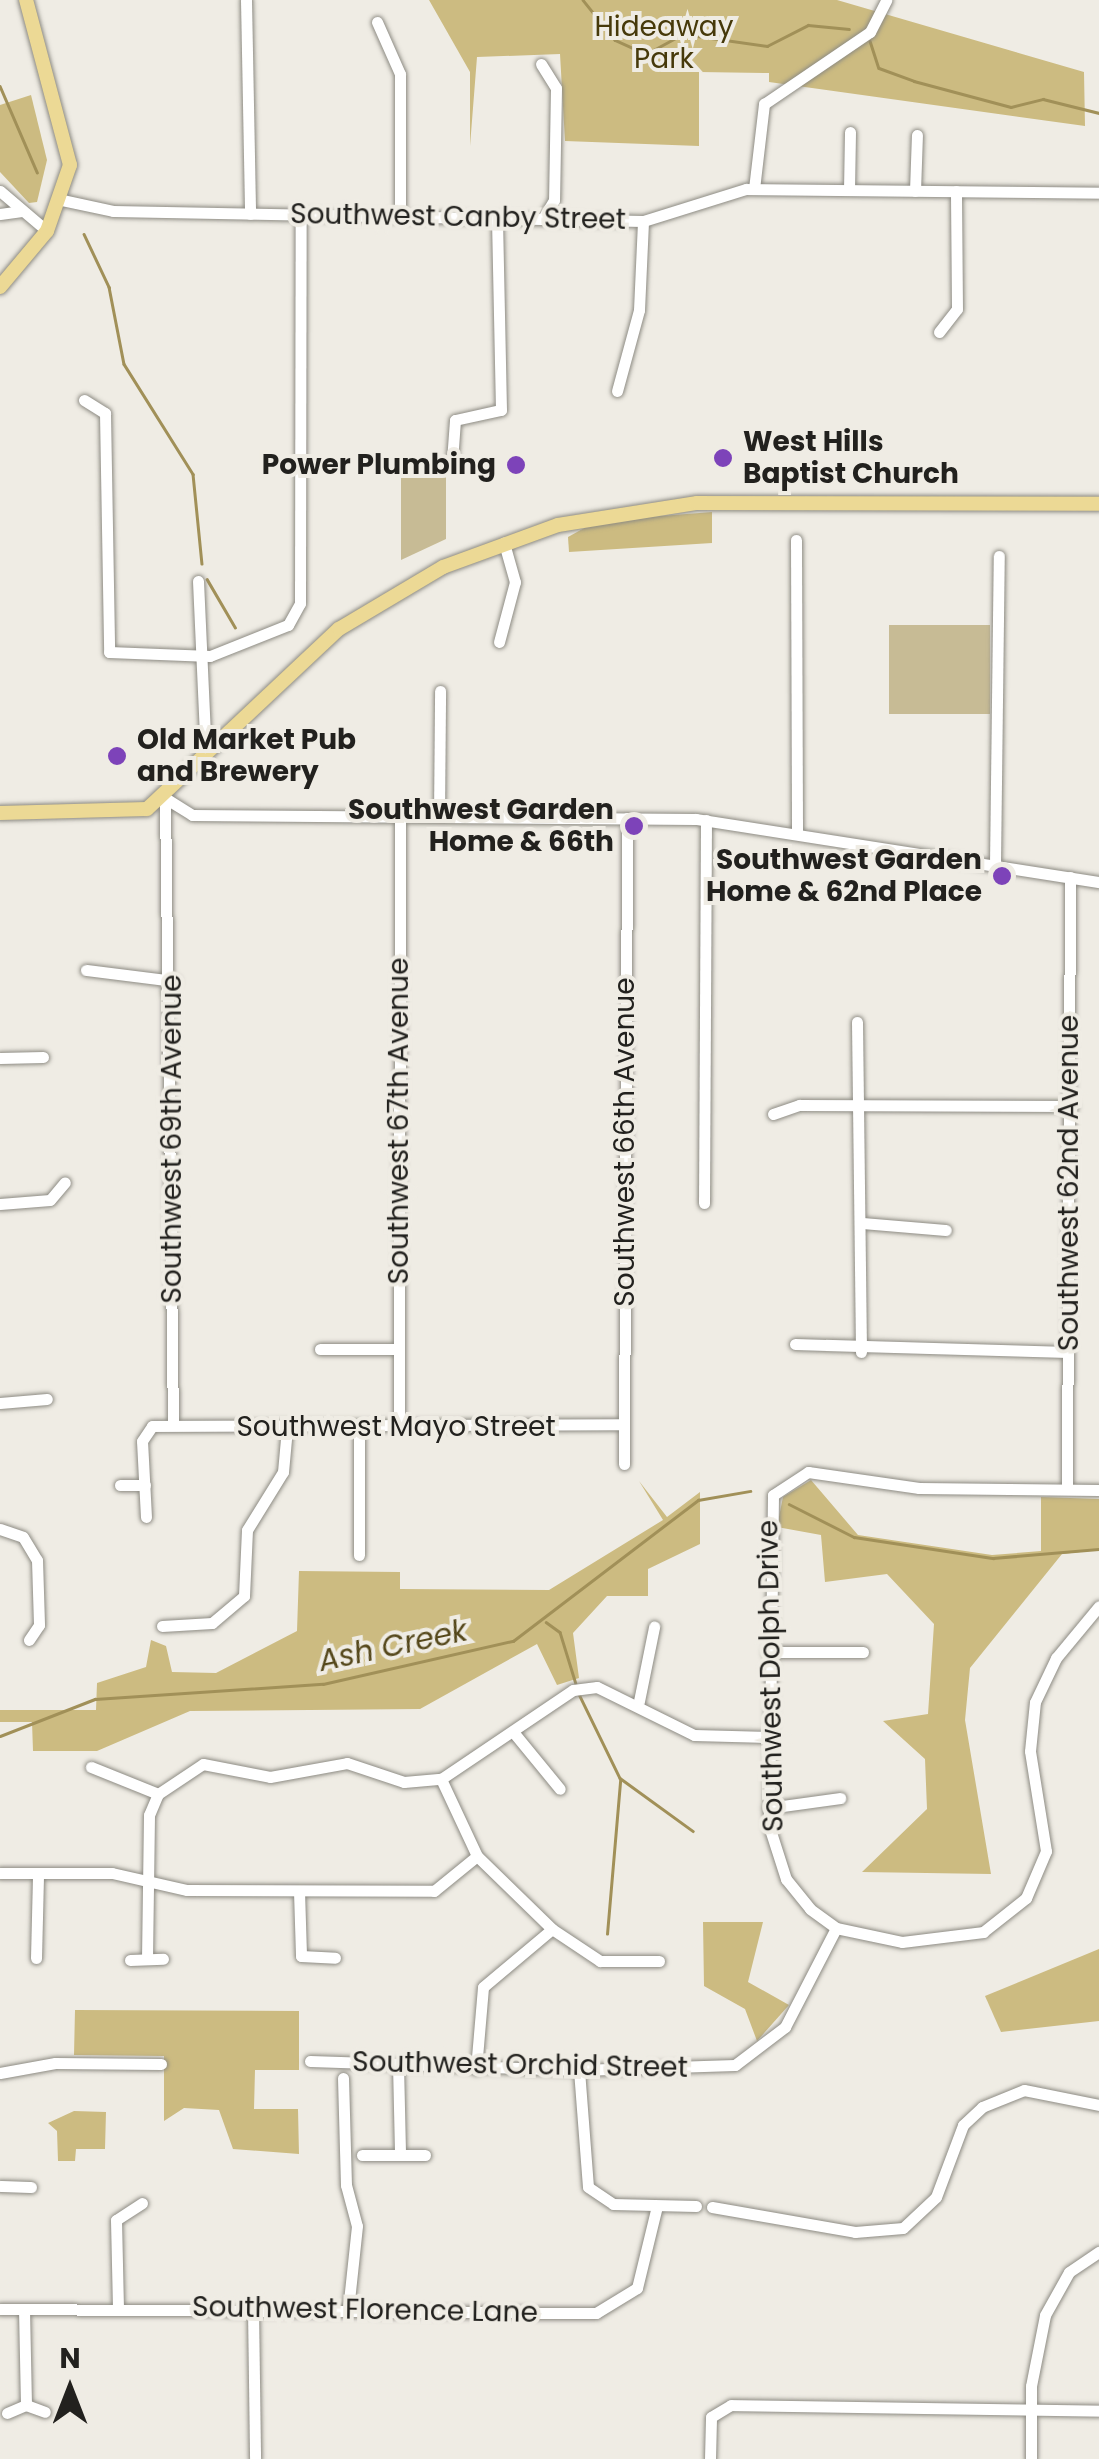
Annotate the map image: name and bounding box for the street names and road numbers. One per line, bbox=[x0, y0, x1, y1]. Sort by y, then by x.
street label: Southwest Canby Street bbox=[290, 197, 626, 237]
street label: Southwest 67th Avenue bbox=[382, 958, 416, 1284]
street label: Southwest 69th Avenue bbox=[155, 974, 189, 1304]
street label: Southwest 66th Avenue bbox=[608, 977, 642, 1307]
street label: Southwest 62nd Avenue bbox=[1052, 1015, 1086, 1351]
street label: Southwest Mayo Street bbox=[236, 1410, 556, 1444]
street label: Southwest Dolph Drive bbox=[751, 1520, 791, 1832]
street label: Southwest Orchid Street bbox=[352, 2045, 688, 2085]
street label: Southwest Florence Lane bbox=[192, 2290, 538, 2330]

